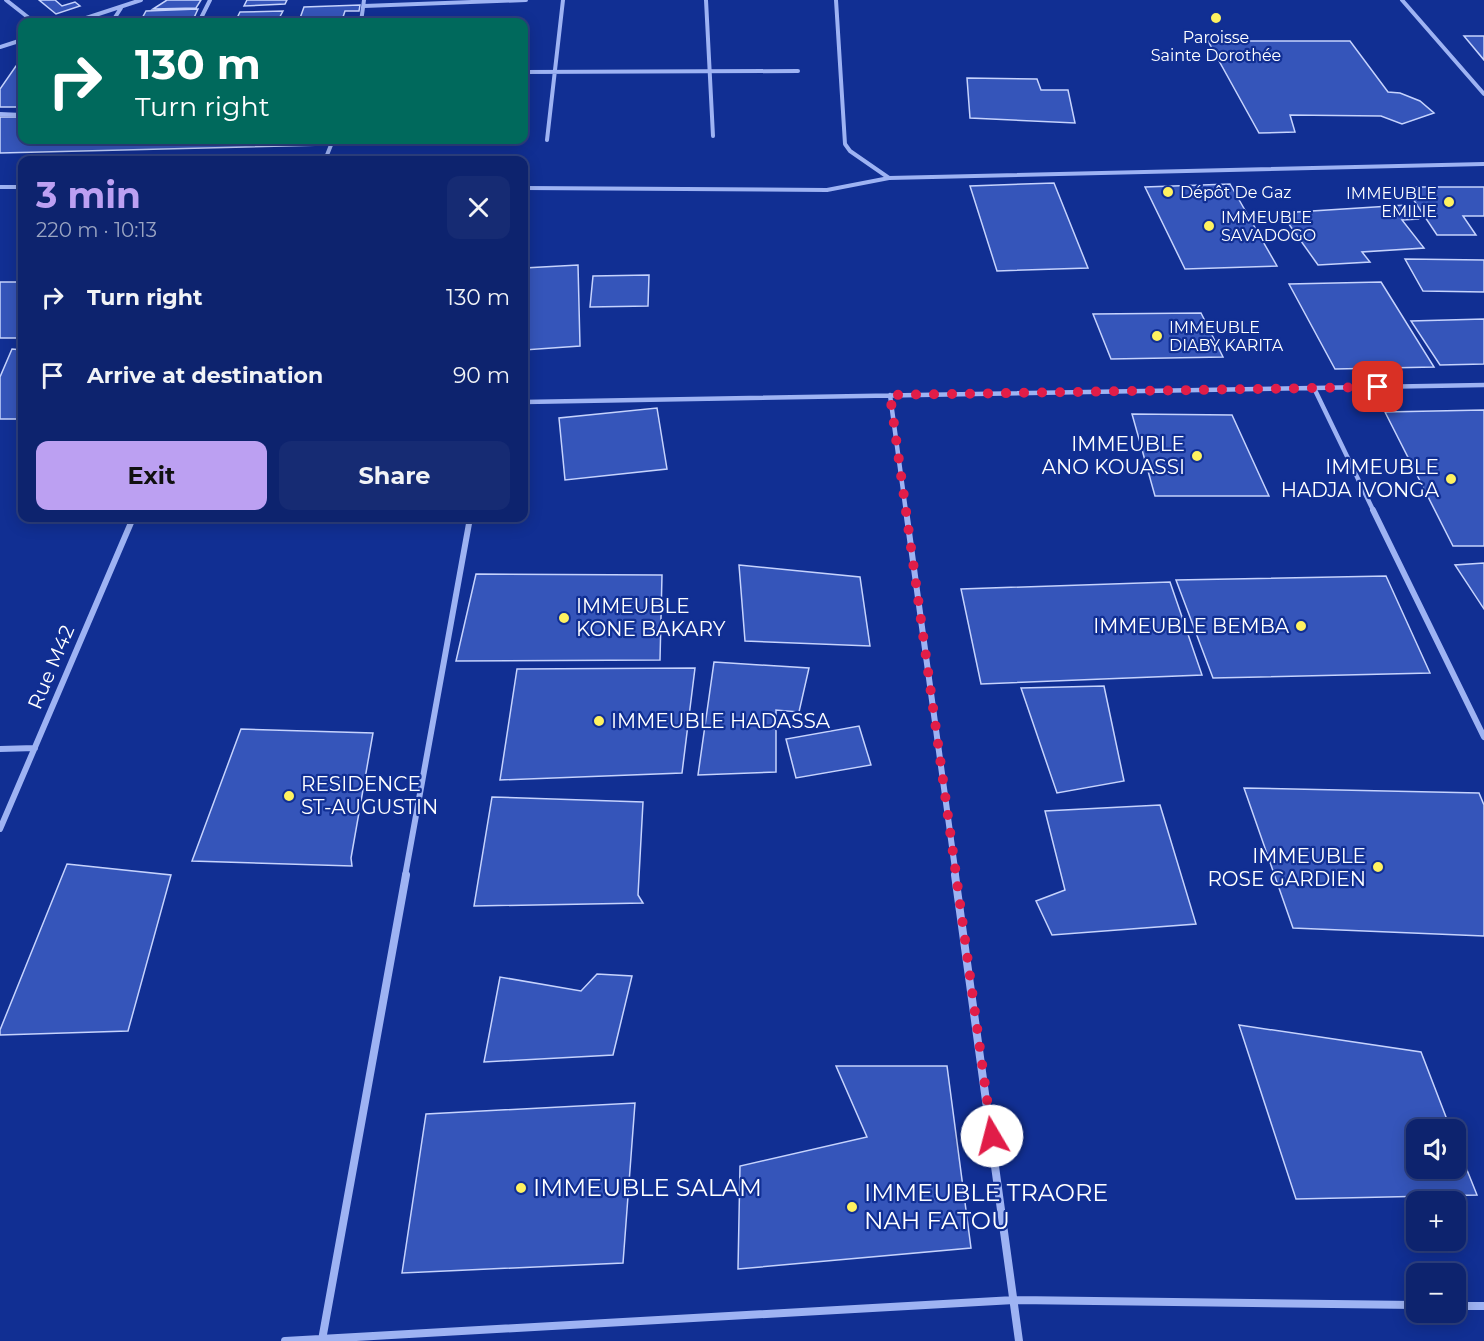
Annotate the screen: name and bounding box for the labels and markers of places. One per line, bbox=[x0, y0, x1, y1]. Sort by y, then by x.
marker: Paroisse Sainte Dorothée bbox=[1209, 11, 1223, 25]
place label: Paroisse Sainte Dorothée bbox=[1151, 28, 1281, 65]
place label: Dépôt De Gaz bbox=[1180, 183, 1292, 202]
place label: IMMEUBLE EMILIE bbox=[1346, 184, 1437, 221]
marker: Dépôt De Gaz bbox=[1161, 185, 1175, 199]
marker: IMMEUBLE EMILIE bbox=[1442, 195, 1456, 209]
place label: IMMEUBLE SAVADOGO bbox=[1221, 208, 1316, 245]
marker: IMMEUBLE SAVADOGO bbox=[1202, 219, 1216, 233]
place label: IMMEUBLE DIABY KARITA bbox=[1169, 318, 1284, 355]
marker: IMMEUBLE DIABY KARITA bbox=[1150, 329, 1164, 343]
pin bbox=[1352, 361, 1403, 412]
place label: IMMEUBLE ANO KOUASSI bbox=[1042, 432, 1185, 479]
marker: IMMEUBLE ANO KOUASSI bbox=[1190, 449, 1204, 463]
place label: IMMEUBLE HADJA IVONGA bbox=[1281, 455, 1440, 502]
marker: IMMEUBLE HADJA IVONGA bbox=[1444, 472, 1458, 486]
place label: IMMEUBLE KONE BAKARY bbox=[576, 594, 726, 641]
marker: IMMEUBLE KONE BAKARY bbox=[557, 611, 571, 625]
place label: IMMEUBLE BEMBA bbox=[1093, 614, 1290, 638]
marker: IMMEUBLE BEMBA bbox=[1294, 619, 1308, 633]
place label: IMMEUBLE HADASSA bbox=[611, 709, 831, 733]
marker: IMMEUBLE HADASSA bbox=[592, 714, 606, 728]
place label: RESIDENCE ST-AUGUSTIN bbox=[301, 772, 438, 819]
marker: RESIDENCE ST-AUGUSTIN bbox=[282, 789, 296, 803]
place label: IMMEUBLE ROSE GARDIEN bbox=[1207, 844, 1366, 891]
marker: IMMEUBLE ROSE GARDIEN bbox=[1371, 860, 1385, 874]
place label: IMMEUBLE SALAM bbox=[533, 1173, 762, 1202]
place label: IMMEUBLE TRAORE NAH FATOU bbox=[864, 1178, 1108, 1235]
marker: IMMEUBLE SALAM bbox=[514, 1181, 528, 1195]
marker: IMMEUBLE TRAORE NAH FATOU bbox=[845, 1200, 859, 1214]

